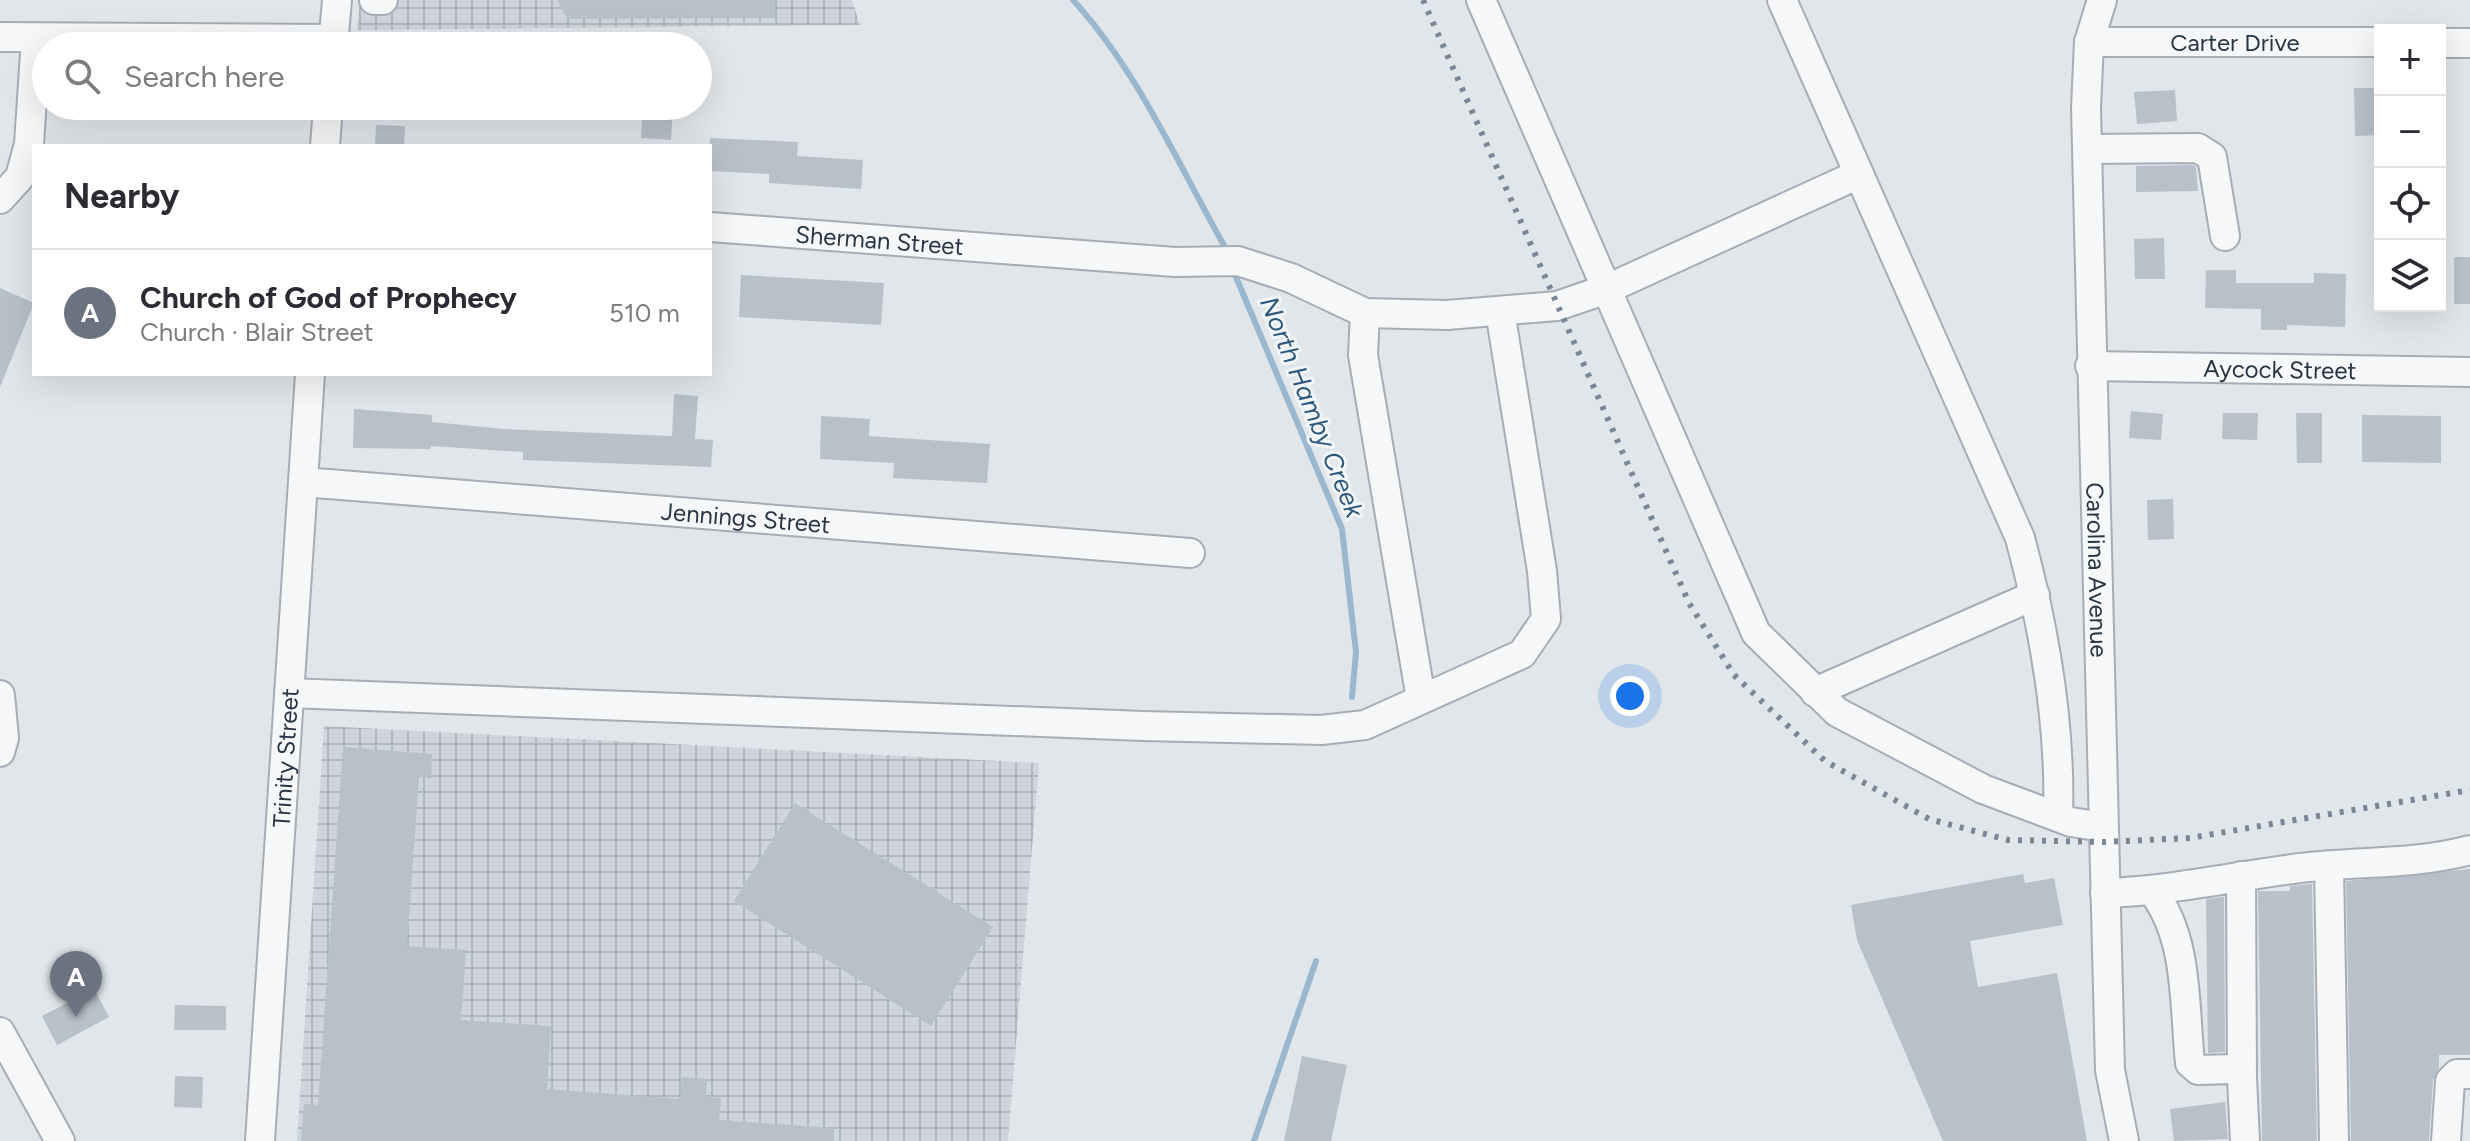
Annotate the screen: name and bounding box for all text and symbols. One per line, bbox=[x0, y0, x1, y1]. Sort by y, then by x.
map controls bbox=[2374, 24, 2446, 312]
button: + bbox=[2374, 24, 2446, 96]
street label: Carter Drive bbox=[2170, 28, 2300, 57]
search box bbox=[32, 32, 712, 120]
icon: search bbox=[60, 54, 104, 98]
text: Search here bbox=[124, 58, 284, 95]
button: − bbox=[2374, 96, 2446, 168]
button: locate bbox=[2374, 168, 2446, 240]
text: Nearby bbox=[64, 176, 179, 217]
street label: Sherman Street bbox=[794, 219, 965, 261]
button: layers bbox=[2374, 240, 2446, 312]
text: Church of God of Prophecy bbox=[140, 279, 517, 316]
water label: North Hamby Creek bbox=[1253, 292, 1371, 524]
text: A bbox=[81, 297, 99, 329]
text: 510 m bbox=[609, 297, 680, 329]
text: Church · Blair Street bbox=[140, 316, 373, 348]
street label: Aycock Street bbox=[2203, 353, 2357, 385]
street label: Carolina Avenue bbox=[2081, 482, 2114, 658]
street label: Jennings Street bbox=[660, 496, 831, 539]
your location bbox=[1610, 676, 1650, 716]
street label: Trinity Street bbox=[266, 687, 304, 828]
pin: A bbox=[50, 951, 102, 1017]

